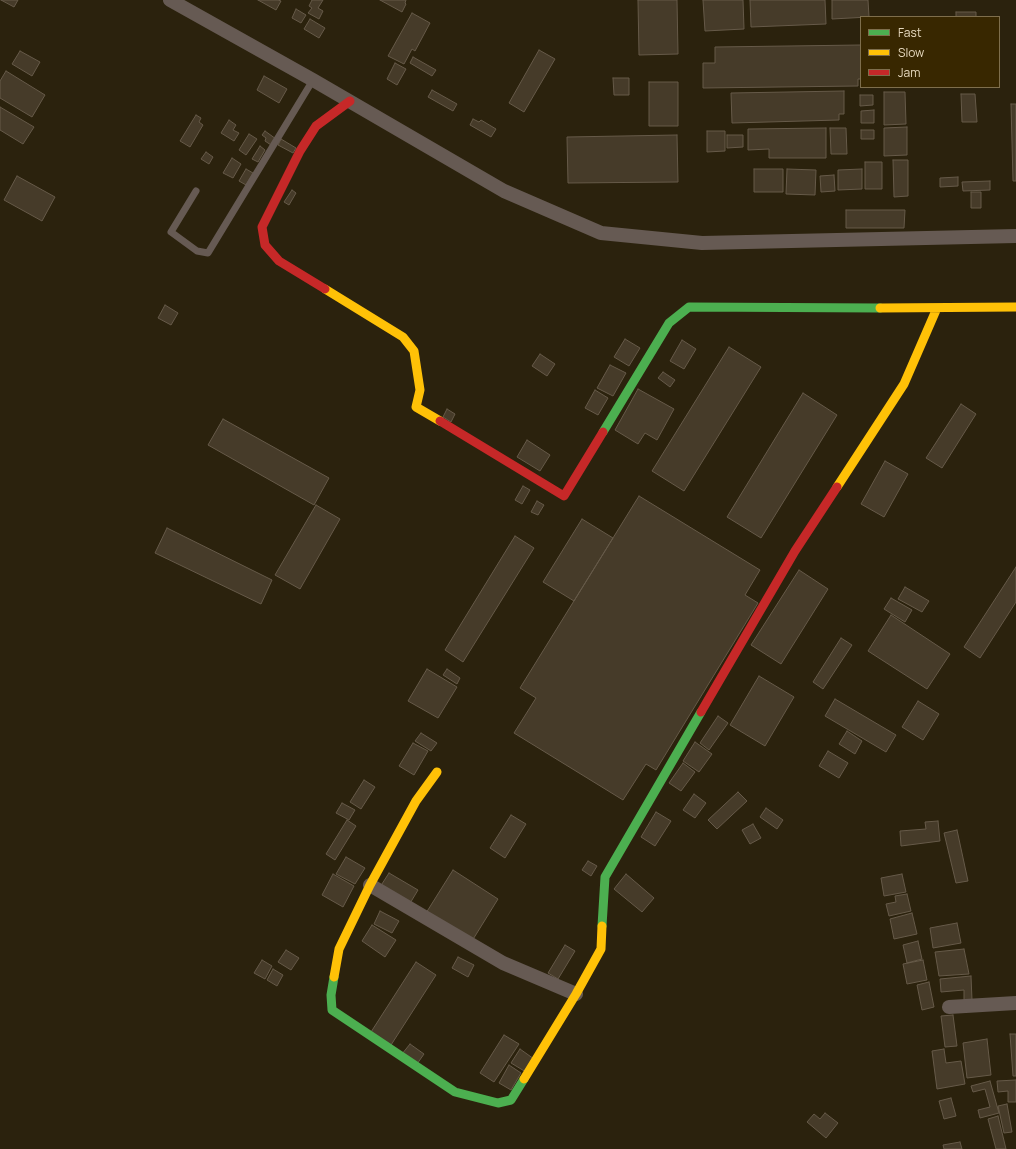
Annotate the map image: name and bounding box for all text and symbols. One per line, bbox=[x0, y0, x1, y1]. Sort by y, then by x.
legend bbox=[860, 16, 1000, 88]
text: Fast bbox=[898, 24, 922, 41]
text: Slow bbox=[898, 44, 924, 61]
text: Jam bbox=[898, 64, 920, 81]

